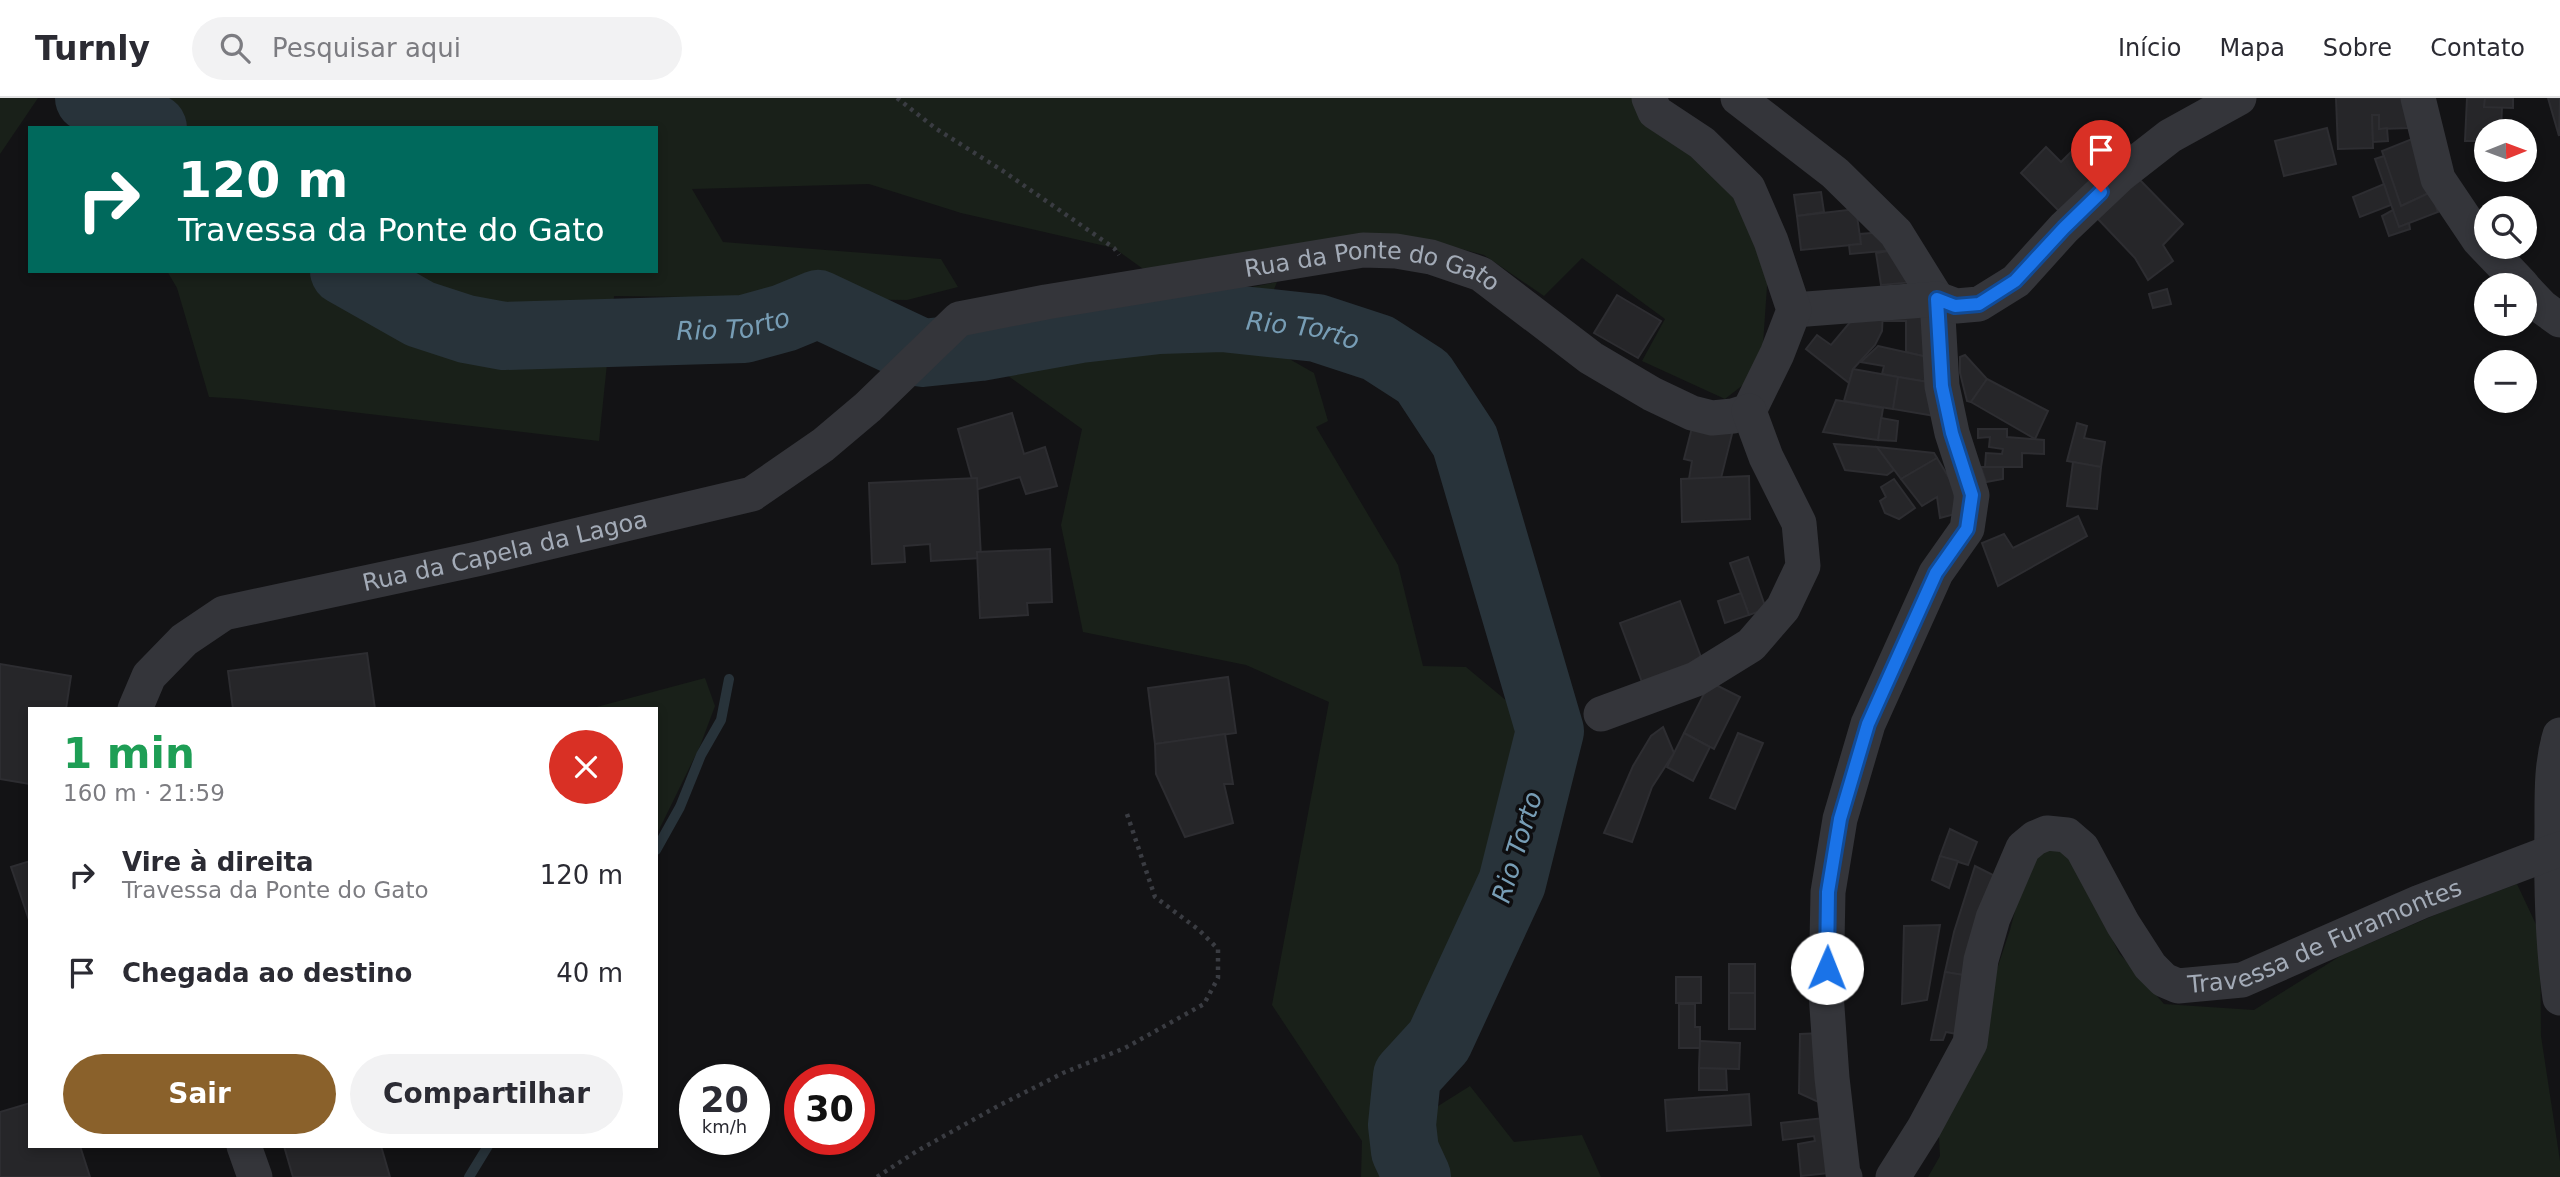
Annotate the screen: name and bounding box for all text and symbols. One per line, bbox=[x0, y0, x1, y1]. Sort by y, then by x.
search box bbox=[192, 17, 682, 80]
text: Turnly bbox=[35, 29, 150, 68]
icon: search bbox=[216, 29, 254, 67]
text: Pesquisar aqui bbox=[272, 33, 461, 63]
text: Início bbox=[2118, 34, 2182, 62]
text: Mapa bbox=[2220, 34, 2285, 62]
text: Sobre bbox=[2323, 34, 2392, 62]
text: Contato bbox=[2430, 34, 2525, 62]
north arrow bbox=[2474, 119, 2538, 182]
map controls bbox=[2474, 119, 2537, 413]
pin bbox=[2071, 120, 2131, 192]
icon: arrive bbox=[2082, 131, 2120, 169]
text: 120 m bbox=[178, 152, 348, 209]
icon: right bbox=[63, 154, 154, 245]
button: search bbox=[2474, 196, 2537, 259]
text: Travessa da Ponte do Gato bbox=[178, 211, 604, 249]
street label: Rua da Ponte do Gato bbox=[1243, 236, 1505, 297]
button: + bbox=[2474, 273, 2537, 336]
water label: Rio Torto bbox=[676, 302, 793, 346]
water label: Rio Torto bbox=[1245, 306, 1363, 356]
button: − bbox=[2474, 350, 2537, 413]
street label: Rua da Capela da Lagoa bbox=[360, 505, 650, 597]
text: 1 min bbox=[63, 729, 195, 778]
button: close bbox=[549, 730, 623, 804]
text: 160 m · 21:59 bbox=[63, 780, 225, 806]
water label: Rio Torto bbox=[1486, 788, 1548, 906]
text: Vire à direita bbox=[122, 847, 314, 877]
icon: right bbox=[63, 856, 101, 894]
text: 120 m bbox=[540, 860, 623, 890]
street label: Travessa de Furamontes bbox=[2186, 874, 2465, 999]
text: Travessa da Ponte do Gato bbox=[122, 877, 429, 903]
position arrow bbox=[1790, 931, 1864, 1005]
icon: arrive bbox=[63, 954, 101, 992]
text: Chegada ao destino bbox=[122, 958, 412, 988]
text: 40 m bbox=[556, 958, 623, 988]
button: Sair bbox=[63, 1054, 336, 1134]
button: Compartilhar bbox=[350, 1054, 623, 1134]
speed limit sign: 30 bbox=[784, 1064, 875, 1155]
text: 20 bbox=[700, 1080, 749, 1120]
text: km/h bbox=[702, 1116, 747, 1137]

